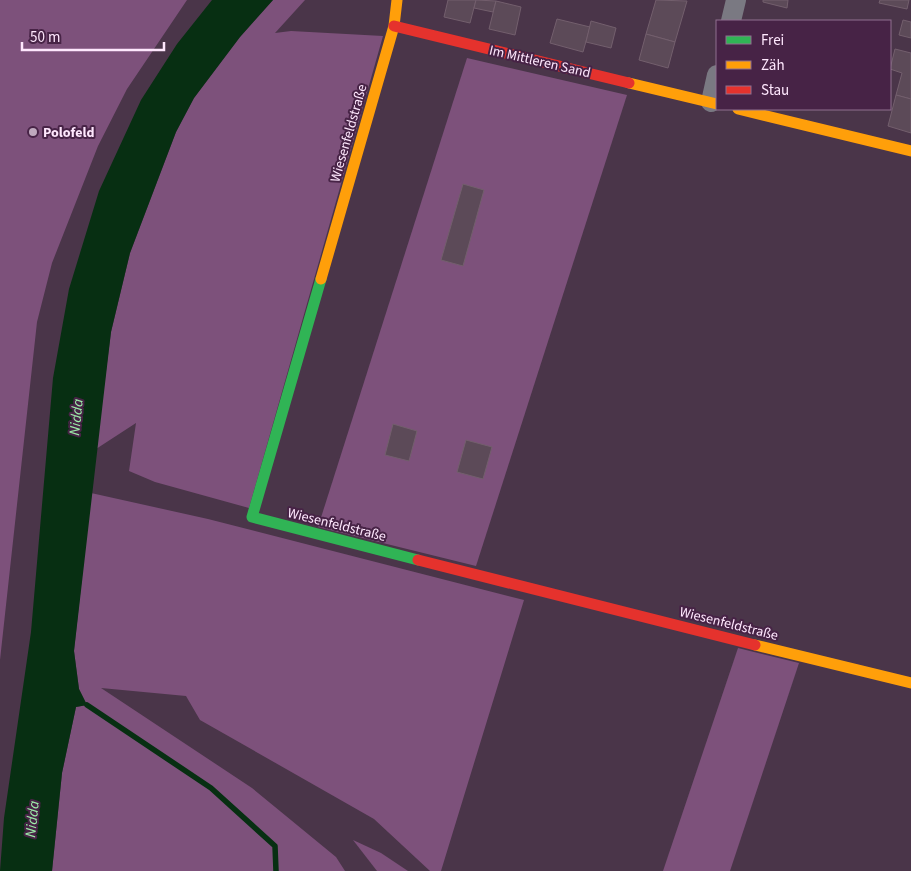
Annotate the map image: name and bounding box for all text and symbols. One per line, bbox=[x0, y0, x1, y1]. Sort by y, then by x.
scale bar bbox=[22, 20, 165, 52]
legend bbox=[716, 20, 891, 110]
text: 50 m bbox=[30, 27, 60, 48]
text: Frei bbox=[761, 30, 784, 51]
street label: Im Mittleren Sand bbox=[487, 41, 592, 83]
text: Zäh bbox=[761, 55, 785, 76]
text: Stau bbox=[761, 80, 789, 101]
street label: Wiesenfeldstraße bbox=[325, 82, 373, 185]
place label: Polofeld bbox=[43, 123, 94, 143]
marker: Polofeld bbox=[27, 126, 39, 138]
water label: Nidda bbox=[64, 398, 89, 437]
street label: Wiesenfeldstraße bbox=[285, 503, 388, 547]
street label: Wiesenfeldstraße bbox=[677, 602, 780, 646]
water label: Nidda bbox=[20, 800, 45, 839]

